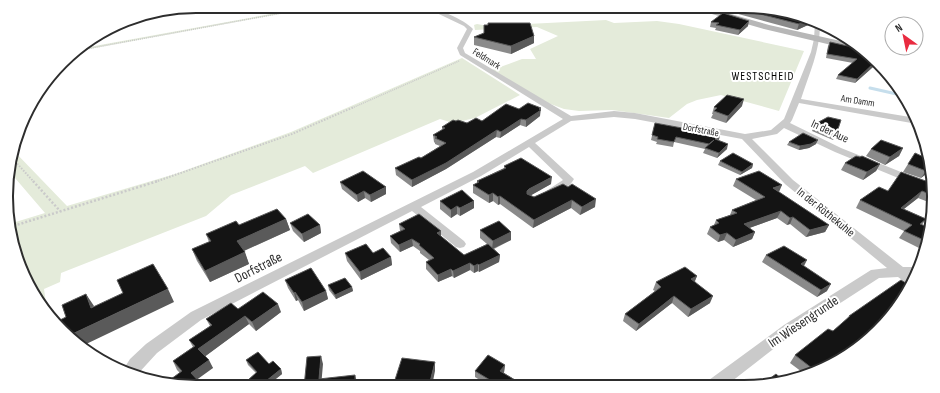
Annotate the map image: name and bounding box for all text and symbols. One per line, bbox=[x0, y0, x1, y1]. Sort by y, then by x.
north arrow bbox=[884, 16, 924, 56]
text: N bbox=[893, 21, 905, 35]
street label: Feldmark bbox=[470, 46, 503, 72]
district label: WESTSCHEID bbox=[732, 69, 794, 84]
street label: Am Damm bbox=[839, 92, 876, 110]
street label: In der Aue bbox=[809, 116, 851, 147]
street label: Dorfstraße bbox=[682, 121, 720, 139]
street label: In der Röthekuhle bbox=[794, 184, 858, 240]
street label: Dorfstraße bbox=[232, 248, 285, 287]
street label: Im Wiesengrunde bbox=[765, 292, 842, 351]

